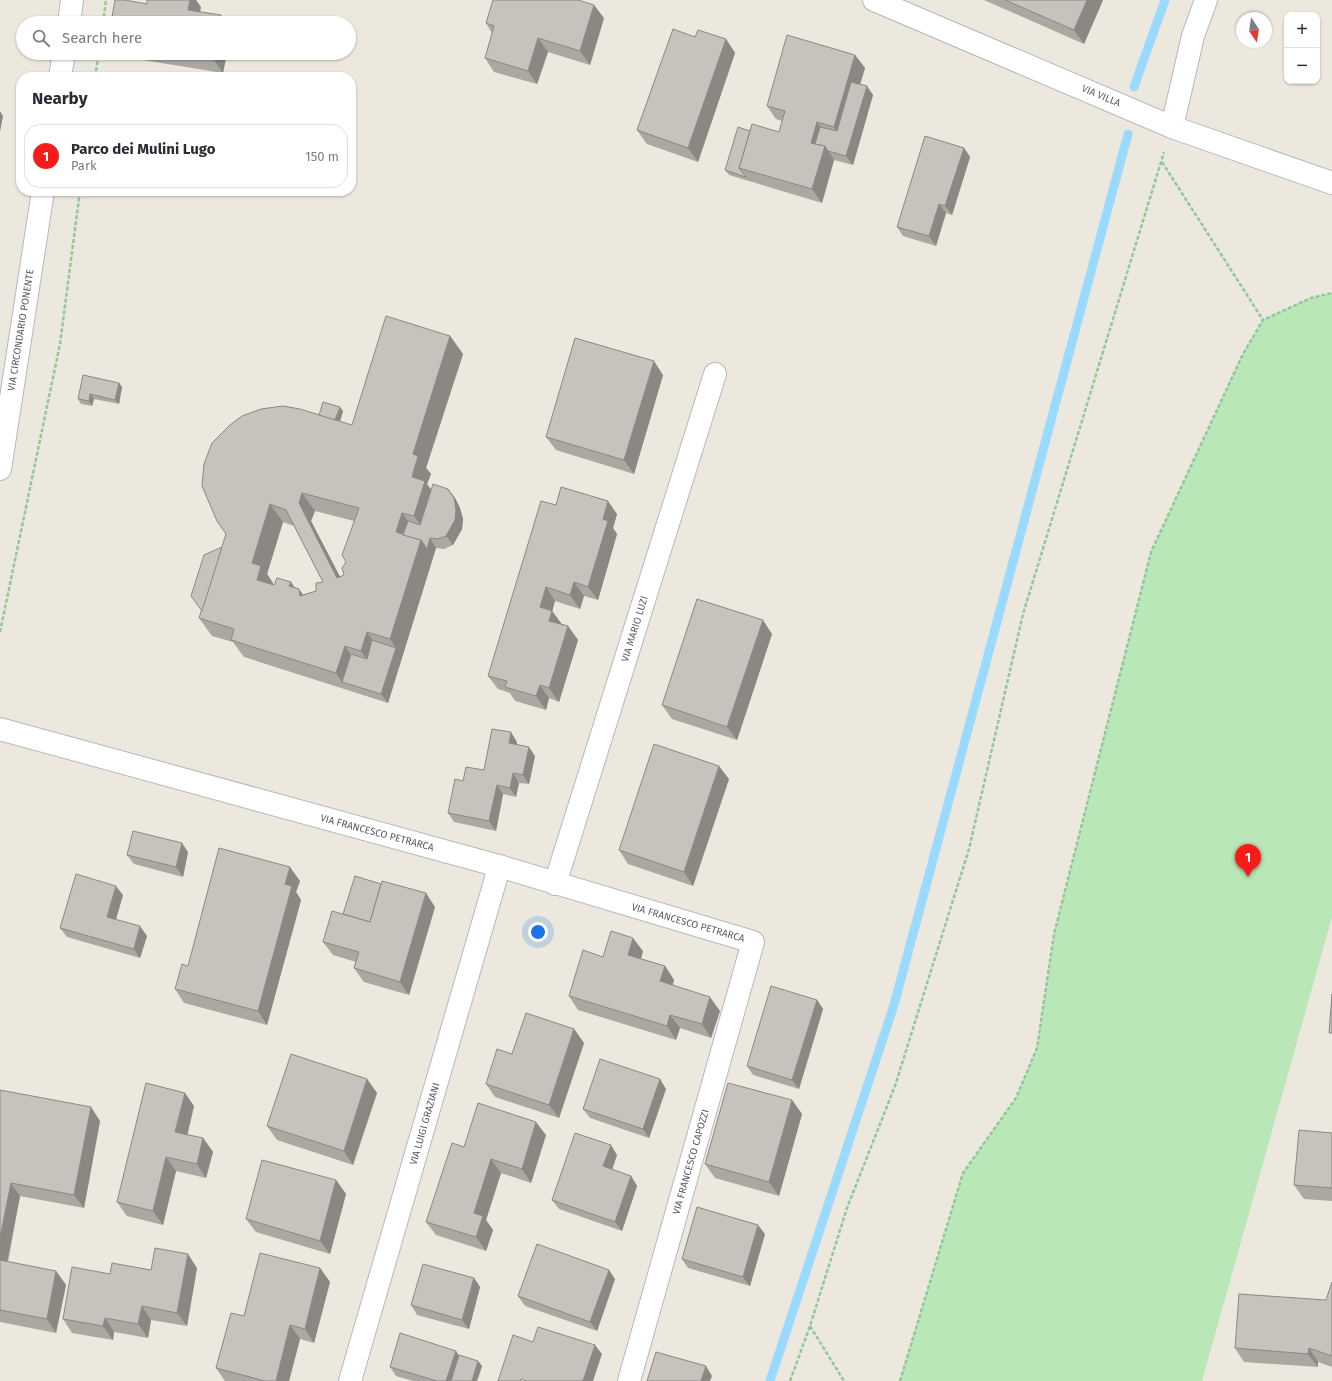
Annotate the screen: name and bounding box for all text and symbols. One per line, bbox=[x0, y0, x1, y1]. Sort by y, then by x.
north arrow bbox=[1236, 12, 1272, 48]
map controls bbox=[1284, 12, 1320, 84]
button: + bbox=[1284, 12, 1320, 48]
search box bbox=[16, 16, 356, 60]
icon: search bbox=[30, 27, 52, 49]
text: Search here bbox=[62, 29, 142, 47]
button: − bbox=[1284, 48, 1320, 84]
street label: VIA VILLA bbox=[1080, 82, 1123, 110]
text: Nearby bbox=[32, 88, 87, 109]
text: Parco dei Mulini Lugo bbox=[71, 140, 216, 158]
text: 1 bbox=[43, 149, 49, 164]
text: 150 m bbox=[305, 149, 339, 164]
text: Park bbox=[71, 158, 97, 173]
street label: VIA CIRCONDARIO PONENTE bbox=[5, 268, 37, 392]
street label: VIA MARIO LUZI bbox=[619, 595, 651, 663]
street label: VIA FRANCESCO PETRARCA bbox=[319, 812, 435, 854]
pin: 1 bbox=[1235, 844, 1261, 877]
street label: VIA FRANCESCO PETRARCA bbox=[630, 901, 746, 945]
your location bbox=[528, 922, 548, 942]
street label: VIA LUIGI GRAZIANI bbox=[408, 1082, 442, 1166]
street label: VIA FRANCESCO CAPOZZI bbox=[670, 1108, 712, 1216]

